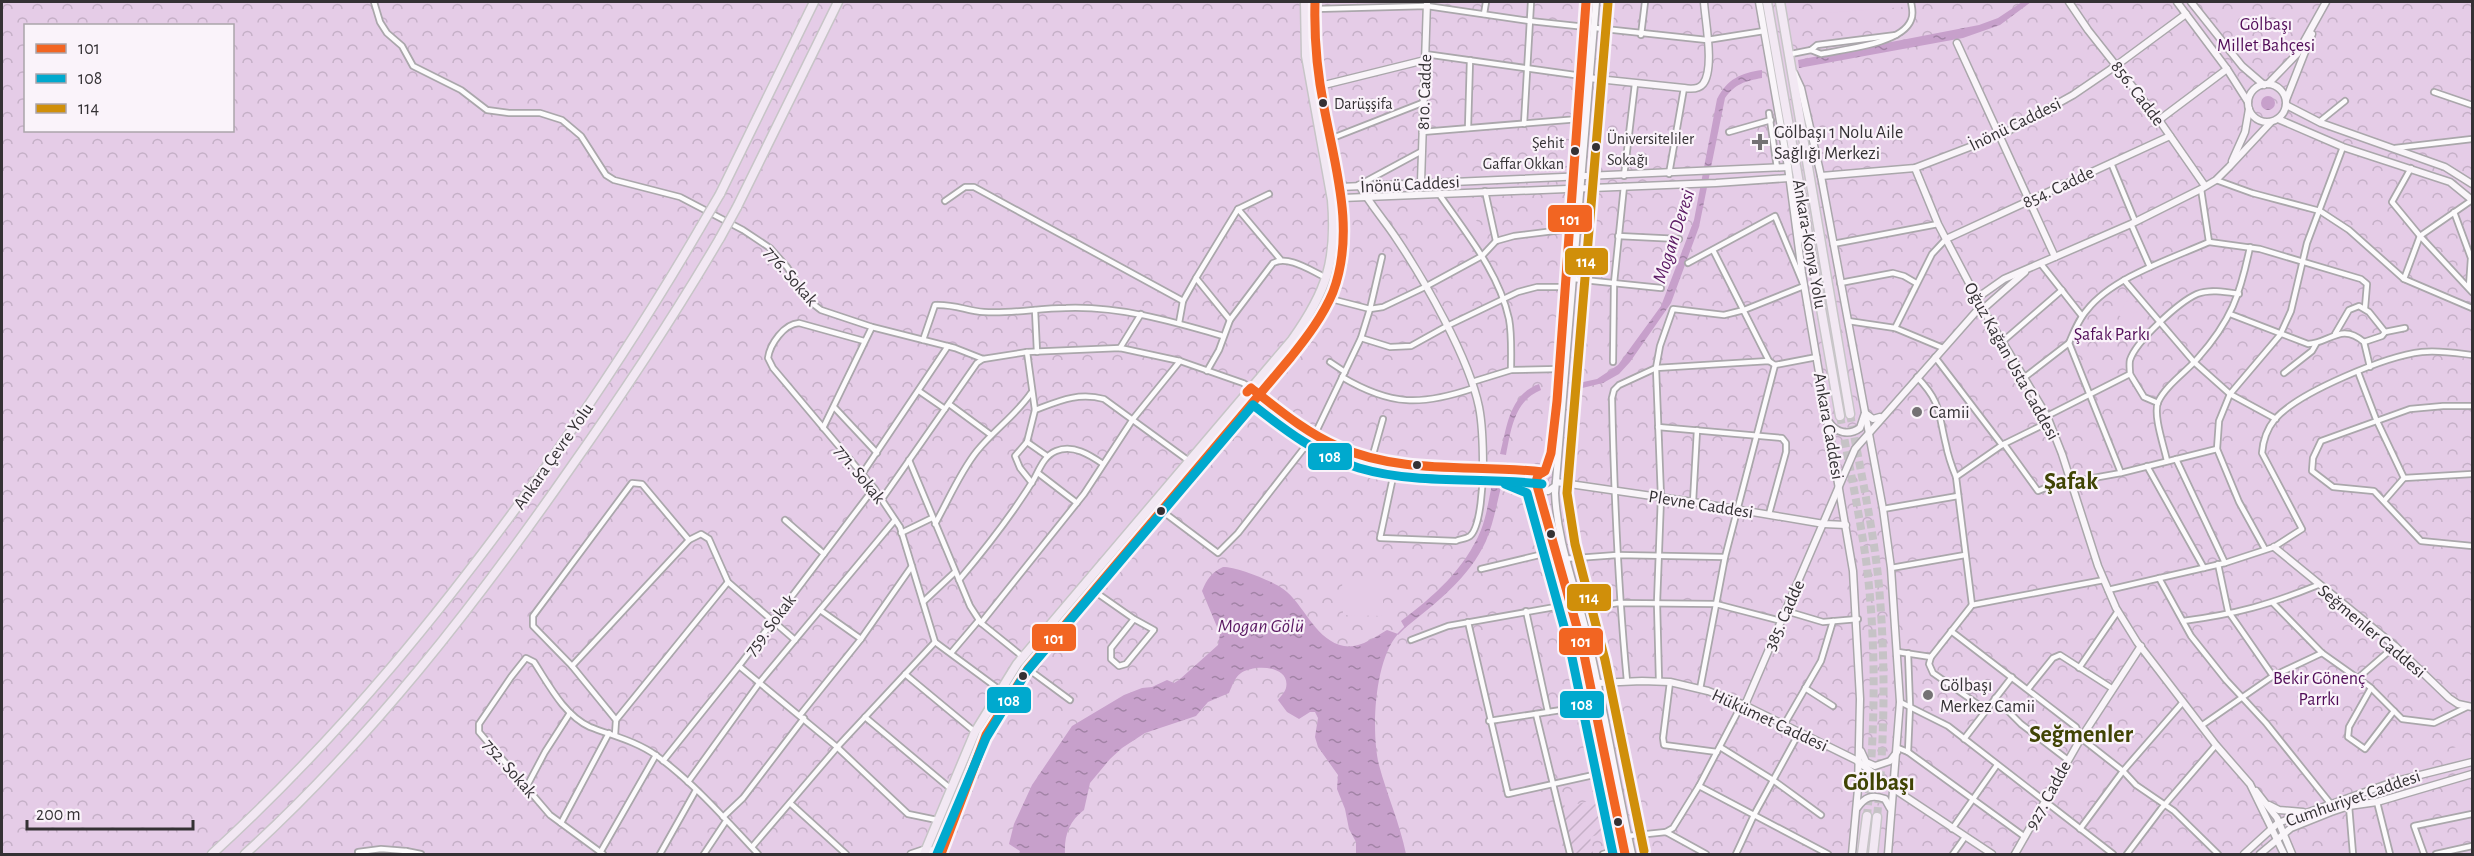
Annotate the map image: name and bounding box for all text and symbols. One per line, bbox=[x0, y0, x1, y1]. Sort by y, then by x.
park label: Gölbaşı Millet Bahçesi bbox=[2217, 16, 2315, 55]
legend bbox=[24, 24, 234, 132]
text: 101 bbox=[78, 40, 100, 58]
street label: 810. Cadde bbox=[1415, 54, 1435, 130]
street label: 856. Cadde bbox=[2107, 58, 2167, 129]
text: 108 bbox=[78, 70, 102, 88]
street label: İnönü Caddesi bbox=[1966, 93, 2064, 155]
place label: Darüşşifa bbox=[1334, 96, 1393, 112]
marker: Darüşşifa bbox=[1317, 97, 1329, 109]
text: 114 bbox=[78, 100, 99, 118]
place label: Gölbaşı 1 Nolu Aile Sağlığı Merkezi bbox=[1774, 124, 1903, 163]
place label: Üniversiteliler Sokağı bbox=[1607, 129, 1695, 168]
marker: Gölbaşı 1 Nolu Aile Sağlığı Merkezi bbox=[1751, 133, 1769, 151]
place label: Şehit Gaffar Okkan bbox=[1483, 135, 1564, 172]
marker: Üniversiteliler Sokağı bbox=[1590, 141, 1602, 153]
marker: Şehit Gaffar Okkan bbox=[1569, 145, 1581, 157]
street label: 854. Cadde bbox=[2020, 164, 2097, 212]
street label: İnönü Caddesi bbox=[1360, 171, 1460, 197]
street label: Ankara-Konya Yolu bbox=[1789, 178, 1829, 310]
water label: Mogan Deresi bbox=[1649, 187, 1699, 286]
line badge: 101 bbox=[1547, 204, 1593, 233]
text: 101 bbox=[1560, 212, 1580, 228]
street label: 776. Sokak bbox=[760, 244, 821, 310]
line badge: 114 bbox=[1564, 247, 1609, 276]
text: 114 bbox=[1576, 254, 1596, 270]
street label: Oğuz Kağan Usta Caddesi bbox=[1960, 280, 2062, 443]
park label: Şafak Parkı bbox=[2074, 326, 2150, 344]
street label: Ankara Caddesi bbox=[1810, 371, 1846, 481]
street label: Ankara Çevre Yolu bbox=[511, 400, 597, 513]
place label: Camii bbox=[1929, 404, 1970, 422]
marker: Camii bbox=[1910, 405, 1924, 419]
street label: 771. Sokak bbox=[830, 442, 889, 508]
line badge: 108 bbox=[1307, 442, 1353, 471]
text: 108 bbox=[1319, 449, 1341, 465]
unlabelled marker bbox=[1411, 459, 1423, 471]
district label: Şafak bbox=[2044, 470, 2098, 494]
street label: Plevne Caddesi bbox=[1647, 488, 1755, 522]
unlabelled marker bbox=[1155, 505, 1167, 517]
unlabelled marker bbox=[1545, 528, 1557, 540]
street label: 385. Cadde bbox=[1761, 577, 1808, 653]
street label: Seğmenler Caddesi bbox=[2314, 582, 2429, 682]
line badge: 114 bbox=[1566, 583, 1612, 612]
text: 114 bbox=[1579, 590, 1599, 606]
street label: 759. Sokak bbox=[742, 591, 800, 660]
water label: Mogan Gölü bbox=[1218, 616, 1304, 636]
line badge: 101 bbox=[1031, 623, 1077, 652]
line badge: 101 bbox=[1558, 627, 1604, 656]
text: 101 bbox=[1044, 631, 1064, 647]
text: 101 bbox=[1571, 634, 1591, 650]
unlabelled marker bbox=[1017, 670, 1029, 682]
park label: Bekir Gönenç Parrkı bbox=[2273, 670, 2365, 709]
place label: Gölbaşı Merkez Camii bbox=[1940, 677, 2035, 716]
line badge: 108 bbox=[986, 686, 1032, 714]
street label: Hükümet Caddesi bbox=[1709, 686, 1830, 756]
marker: Gölbaşı Merkez Camii bbox=[1921, 688, 1935, 702]
line badge: 108 bbox=[1559, 690, 1605, 719]
text: 108 bbox=[998, 693, 1020, 709]
text: 108 bbox=[1571, 697, 1593, 713]
district label: Seğmenler bbox=[2029, 723, 2134, 747]
street label: 752. Sokak bbox=[479, 736, 540, 802]
street label: 927. Cadde bbox=[2023, 758, 2075, 833]
street label: Cumhuriyet Caddesi bbox=[2284, 767, 2423, 830]
district label: Gölbaşı bbox=[1843, 771, 1915, 795]
scale bar bbox=[27, 793, 194, 831]
text: 200 m bbox=[36, 806, 81, 824]
unlabelled marker bbox=[1612, 816, 1624, 828]

